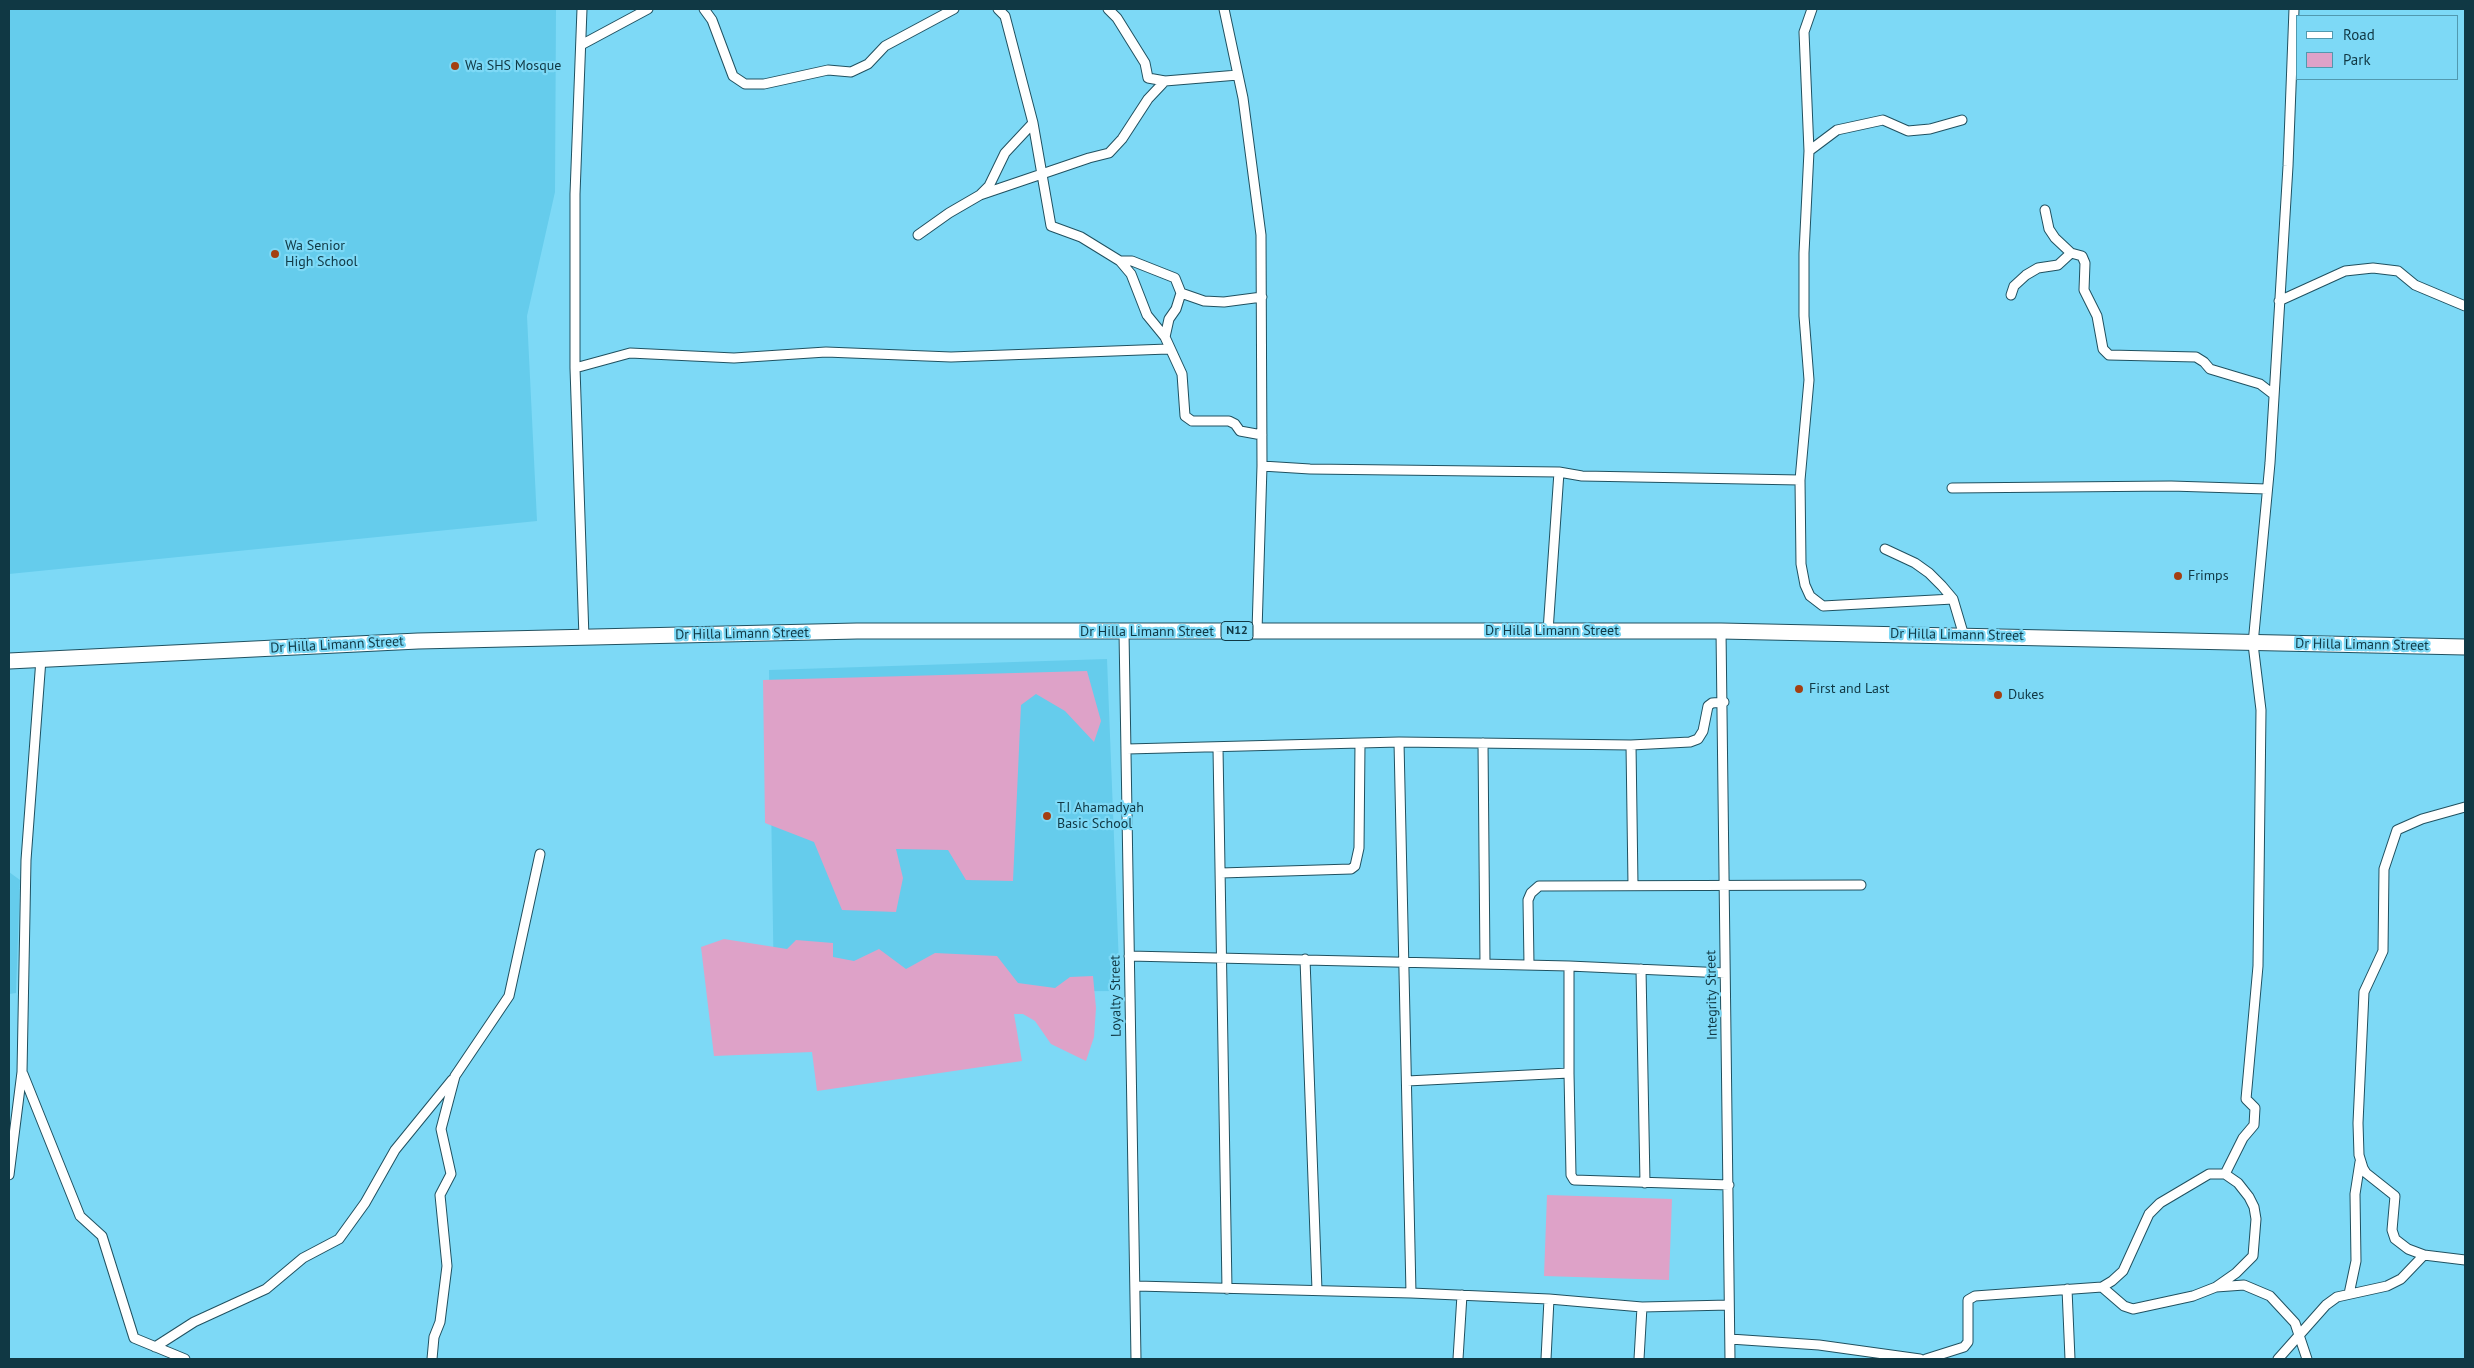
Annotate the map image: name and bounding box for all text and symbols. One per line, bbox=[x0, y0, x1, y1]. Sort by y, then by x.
legend bbox=[2296, 15, 2459, 80]
text: Road bbox=[2343, 25, 2375, 44]
text: Park bbox=[2343, 50, 2371, 69]
place label: Wa SHS Mosque bbox=[465, 58, 561, 74]
marker: Wa SHS Mosque bbox=[449, 60, 461, 72]
place label: Wa Senior High School bbox=[285, 238, 358, 270]
marker: Wa Senior High School bbox=[269, 248, 281, 260]
place label: Frimps bbox=[2188, 568, 2229, 584]
marker: Frimps bbox=[2172, 570, 2184, 582]
road number: N12 bbox=[1221, 622, 1253, 640]
street label: Dr Hilla Limann Street bbox=[1485, 623, 1619, 639]
street label: Dr Hilla Limann Street bbox=[675, 624, 809, 644]
street label: Dr Hilla Limann Street bbox=[1080, 624, 1214, 640]
street label: Dr Hilla Limann Street bbox=[1890, 625, 2024, 645]
street label: Dr Hilla Limann Street bbox=[270, 633, 404, 657]
street label: Dr Hilla Limann Street bbox=[2295, 635, 2429, 655]
place label: First and Last bbox=[1809, 681, 1890, 697]
marker: First and Last bbox=[1793, 683, 1805, 695]
place label: Dukes bbox=[2008, 687, 2044, 703]
marker: Dukes bbox=[1992, 689, 2004, 701]
place label: T.I Ahamadyah Basic School bbox=[1057, 800, 1144, 832]
marker: T.I Ahamadyah Basic School bbox=[1041, 810, 1053, 822]
street label: Integrity Street bbox=[1703, 950, 1721, 1040]
street label: Loyalty Street bbox=[1107, 955, 1125, 1037]

